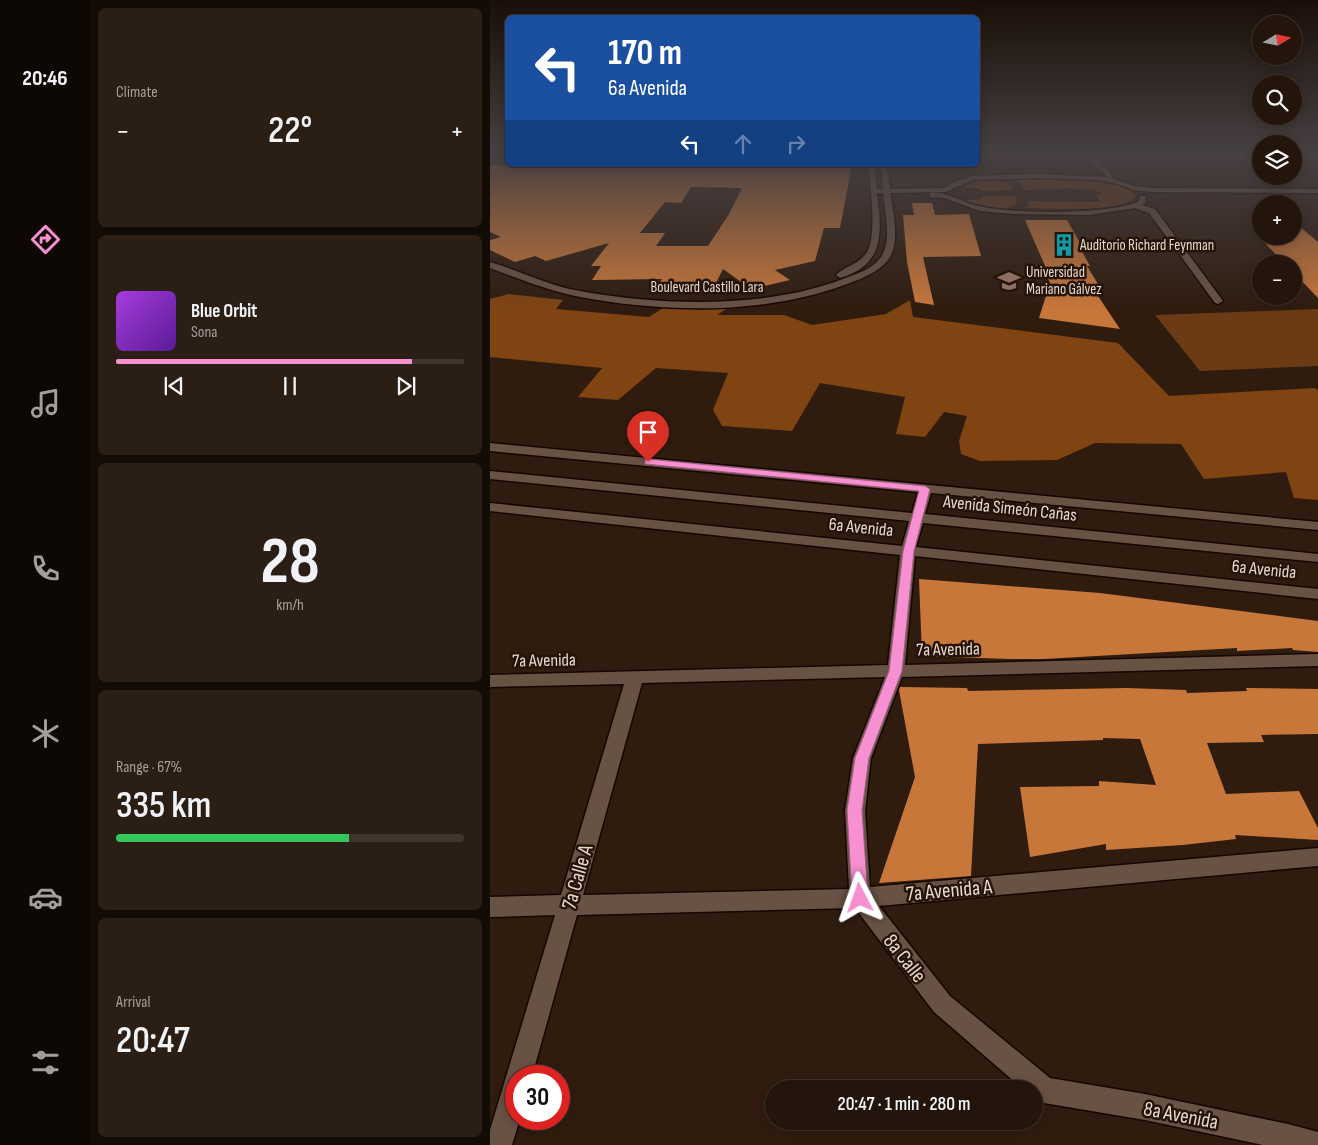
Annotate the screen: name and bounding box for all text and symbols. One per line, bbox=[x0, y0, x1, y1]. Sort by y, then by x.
north arrow bbox=[1252, 15, 1302, 65]
map controls bbox=[1252, 15, 1302, 305]
text: 170 m bbox=[608, 32, 682, 75]
icon: left bbox=[525, 35, 590, 100]
text: 20:46 bbox=[22, 65, 68, 92]
text: 6a Avenida bbox=[608, 75, 687, 102]
button: search bbox=[1252, 75, 1302, 125]
text: Climate bbox=[116, 83, 158, 102]
text: 22° bbox=[268, 108, 312, 153]
text: − bbox=[116, 115, 130, 148]
text: + bbox=[450, 115, 464, 148]
icon: left bbox=[676, 130, 704, 158]
icon: ahead bbox=[729, 130, 757, 158]
icon: right bbox=[782, 130, 810, 158]
button: layers bbox=[1252, 135, 1302, 185]
button: + bbox=[1252, 195, 1302, 245]
icon: directions bbox=[28, 222, 63, 257]
building icon: Auditorio Richard Feynman bbox=[1051, 232, 1077, 258]
place label: Auditorio Richard Feynman bbox=[1079, 236, 1214, 255]
button: − bbox=[1252, 255, 1302, 305]
place label: Universidad Mariano Gálvez bbox=[1026, 263, 1102, 299]
school or university icon: Universidad Mariano Gálvez bbox=[996, 268, 1022, 294]
street label: Boulevard Castillo Lara bbox=[651, 278, 764, 297]
text: Blue Orbit bbox=[191, 300, 257, 323]
text: Sona bbox=[191, 323, 218, 342]
icon: previous bbox=[160, 372, 188, 400]
icon: pause bbox=[276, 372, 304, 400]
icon: next bbox=[392, 372, 420, 400]
icon: music bbox=[28, 386, 63, 421]
pin bbox=[627, 411, 669, 462]
icon: arrive bbox=[634, 418, 662, 446]
street label: Avenida Simeón Cañas bbox=[941, 491, 1078, 526]
street label: 6a Avenida bbox=[828, 514, 894, 541]
text: 28 bbox=[260, 524, 320, 602]
icon: phone bbox=[28, 551, 63, 586]
street label: 6a Avenida bbox=[1231, 556, 1297, 583]
text: km/h bbox=[276, 596, 304, 615]
street label: 7a Avenida bbox=[916, 638, 980, 661]
street label: 7a Avenida bbox=[512, 649, 576, 672]
icon: climate bbox=[28, 716, 63, 751]
text: Range · 67% bbox=[116, 758, 182, 777]
text: 335 km bbox=[116, 783, 211, 828]
street label: 7a Calle A bbox=[556, 841, 599, 912]
position arrow bbox=[833, 871, 885, 923]
street label: 7a Avenida A bbox=[905, 874, 994, 907]
icon: car bbox=[28, 880, 63, 915]
street label: 8a Calle bbox=[878, 929, 931, 988]
text: Arrival bbox=[116, 993, 150, 1012]
text: 20:47 bbox=[116, 1018, 190, 1063]
icon: filters bbox=[28, 1045, 63, 1080]
speed limit sign: 30 bbox=[505, 1065, 570, 1130]
text: 20:47 · 1 min · 280 m bbox=[838, 1093, 970, 1116]
street label: 8a Avenida bbox=[1141, 1096, 1220, 1135]

